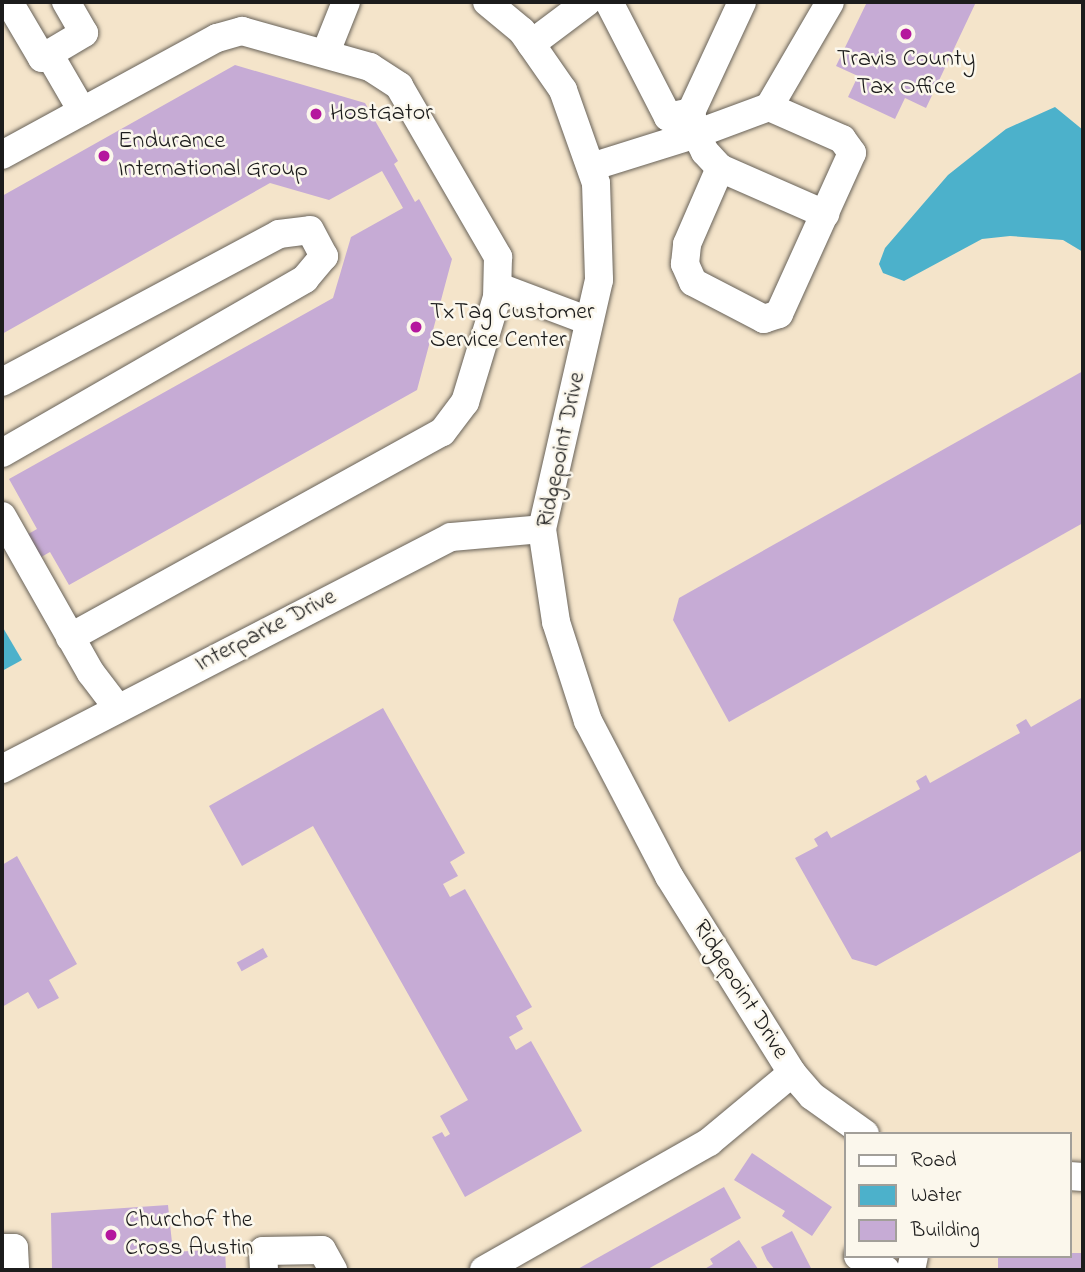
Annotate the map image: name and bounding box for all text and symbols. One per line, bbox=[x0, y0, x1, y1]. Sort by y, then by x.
marker: Travis County Tax Office bbox=[898, 26, 914, 42]
place label: Travis County Tax Office bbox=[837, 46, 975, 102]
place label: HostGator bbox=[330, 100, 433, 128]
marker: HostGator bbox=[308, 106, 324, 122]
place label: Endurance International Group bbox=[118, 128, 308, 184]
marker: Endurance International Group bbox=[96, 148, 112, 164]
place label: TxTag Customer Service Center bbox=[430, 299, 594, 355]
marker: TxTag Customer Service Center bbox=[408, 319, 424, 335]
street label: Ridgepoint Drive bbox=[531, 369, 593, 531]
street label: Interparke Drive bbox=[191, 583, 341, 679]
street label: Ridgepoint Drive bbox=[686, 915, 794, 1065]
legend bbox=[844, 1132, 1071, 1258]
text: Road bbox=[911, 1146, 957, 1176]
text: Water bbox=[911, 1181, 962, 1211]
place label: Churchof the Cross Austin bbox=[125, 1207, 253, 1263]
text: Building bbox=[911, 1216, 980, 1246]
marker: Churchof the Cross Austin bbox=[103, 1227, 119, 1243]

